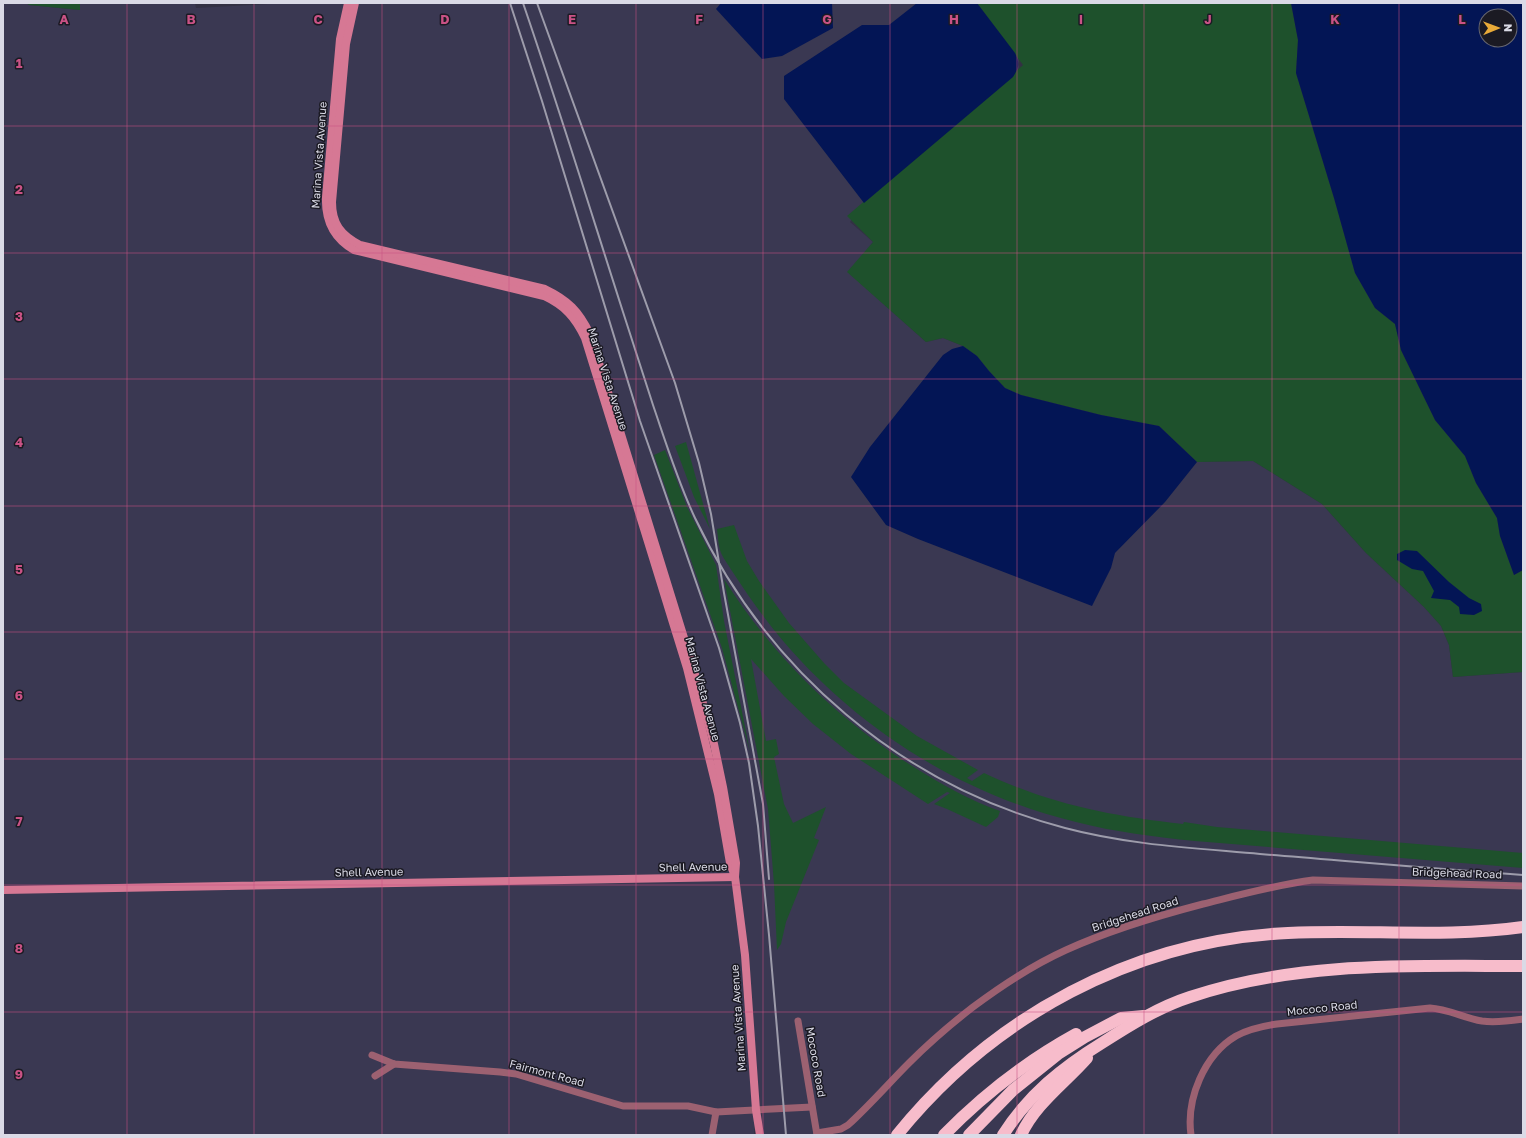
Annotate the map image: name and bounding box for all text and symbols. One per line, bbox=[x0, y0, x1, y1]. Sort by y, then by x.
north arrow bbox=[1478, 8, 1518, 48]
text: A bbox=[59, 11, 69, 27]
text: B bbox=[186, 11, 196, 27]
text: C bbox=[313, 11, 323, 27]
text: D bbox=[440, 11, 450, 27]
text: E bbox=[568, 11, 576, 27]
text: F bbox=[695, 11, 703, 27]
text: G bbox=[822, 11, 832, 27]
text: H bbox=[949, 11, 959, 27]
text: I bbox=[1079, 11, 1083, 27]
text: J bbox=[1204, 11, 1212, 27]
text: K bbox=[1330, 11, 1340, 27]
text: L bbox=[1458, 11, 1466, 27]
text: N bbox=[1502, 24, 1515, 32]
text: 1 bbox=[16, 55, 23, 71]
street label: Marina Vista Avenue bbox=[308, 101, 329, 209]
text: 2 bbox=[15, 181, 23, 197]
text: 3 bbox=[15, 308, 23, 324]
street label: Marina Vista Avenue bbox=[586, 326, 631, 432]
text: 4 bbox=[15, 434, 23, 450]
text: 5 bbox=[15, 561, 23, 577]
street label: Marina Vista Avenue bbox=[683, 636, 724, 742]
text: 6 bbox=[15, 687, 23, 703]
text: 7 bbox=[15, 813, 23, 829]
street label: Shell Avenue bbox=[658, 859, 728, 874]
street label: Shell Avenue bbox=[334, 864, 404, 879]
street label: Bridgehead Road bbox=[1412, 864, 1502, 881]
street label: Bridgehead Road bbox=[1090, 893, 1180, 934]
text: 8 bbox=[15, 940, 23, 956]
street label: Marina Vista Avenue bbox=[727, 964, 748, 1072]
street label: Mococo Road bbox=[1286, 997, 1358, 1018]
street label: Mococo Road bbox=[804, 1026, 829, 1098]
street label: Fairmont Road bbox=[508, 1056, 586, 1089]
text: 9 bbox=[15, 1066, 23, 1082]

